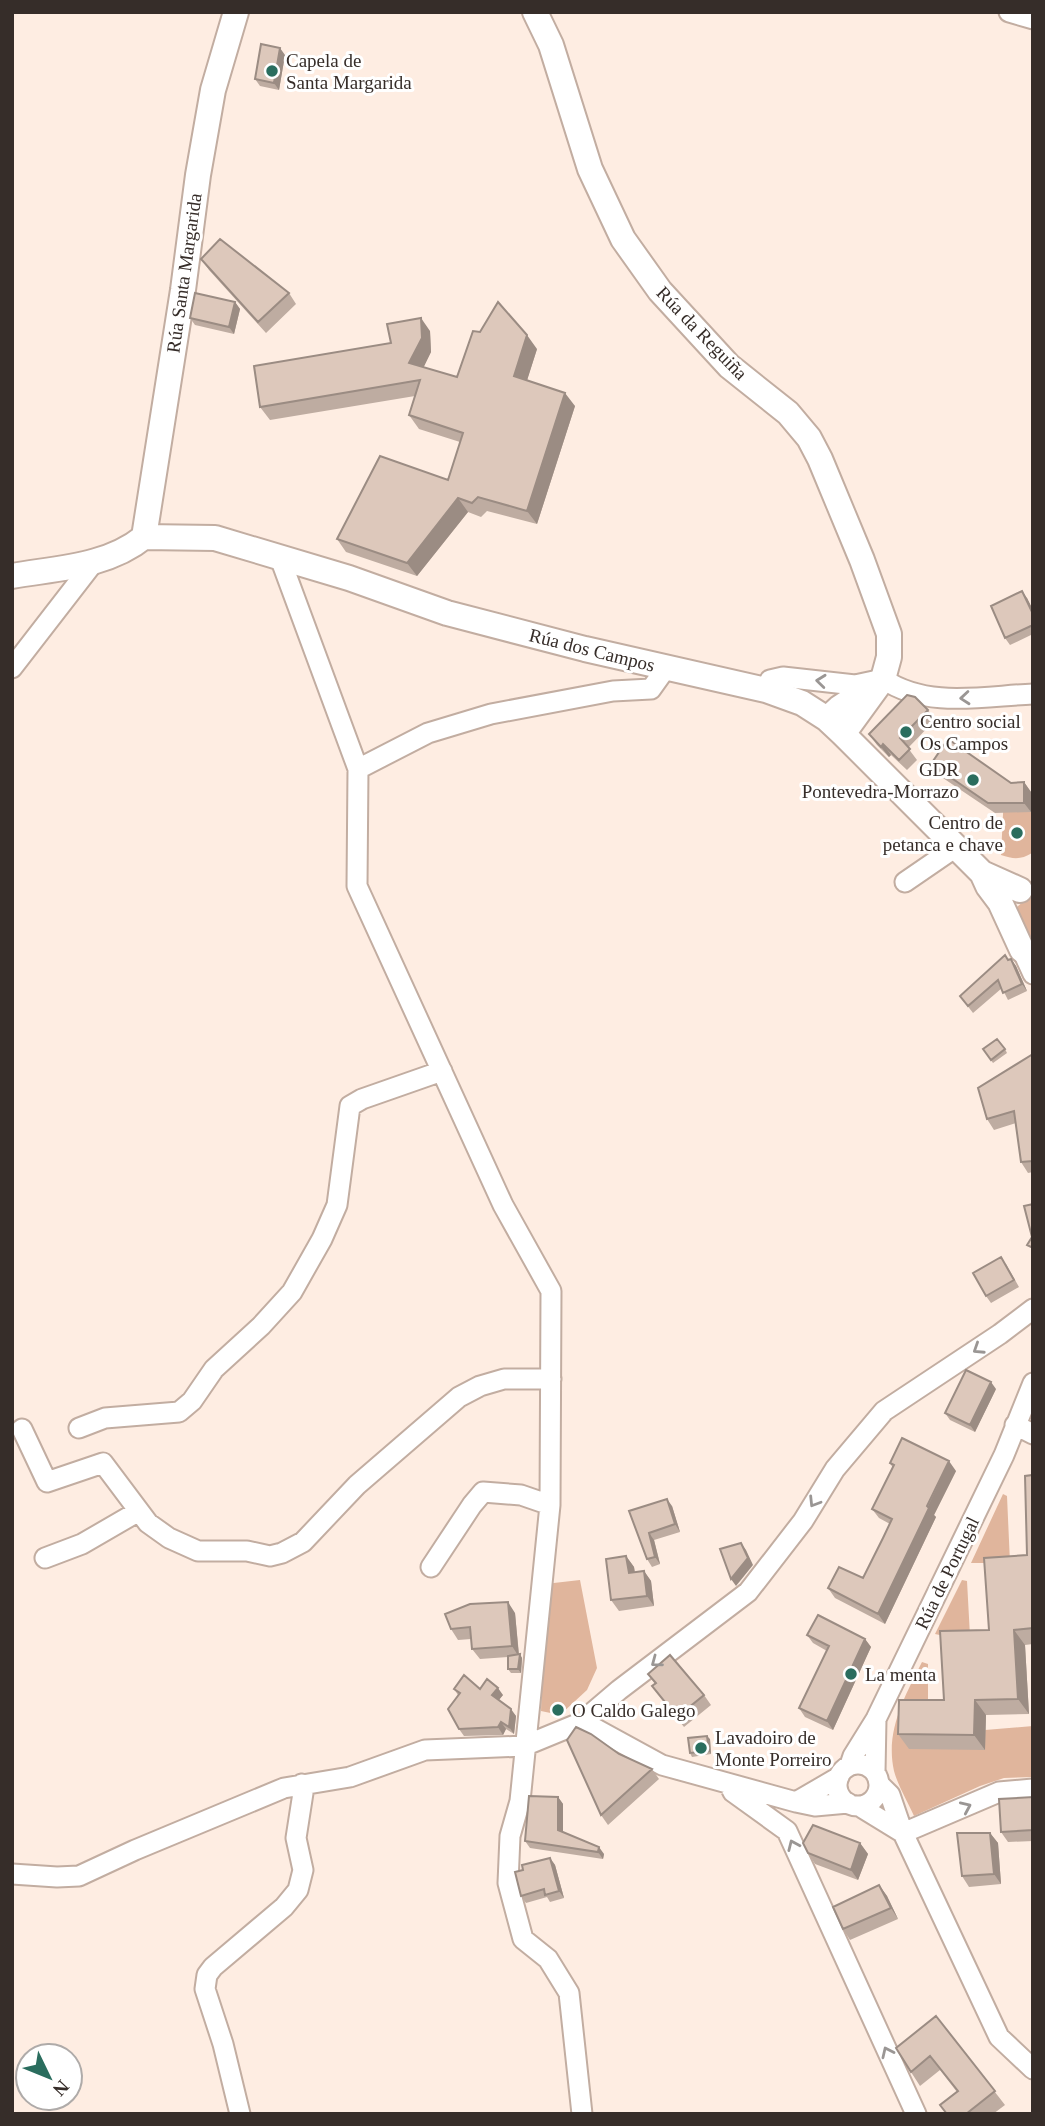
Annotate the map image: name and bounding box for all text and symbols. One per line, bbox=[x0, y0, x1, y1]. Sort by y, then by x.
place label: Capela de Santa Margarida bbox=[286, 50, 412, 93]
marker: Capela de Santa Margarida bbox=[264, 63, 280, 79]
street label: Rúa Santa Margarida bbox=[162, 191, 206, 354]
street label: Rúa da Reguiña bbox=[652, 282, 752, 384]
street label: Rúa dos Campos bbox=[527, 624, 657, 676]
one-way arrow bbox=[816, 674, 827, 689]
one-way arrow bbox=[959, 691, 970, 706]
place label: Centro social Os Campos bbox=[920, 711, 1021, 754]
marker: Centro social Os Campos bbox=[898, 724, 914, 740]
place label: GDR Pontevedra-Morrazo bbox=[802, 759, 959, 802]
marker: GDR Pontevedra-Morrazo bbox=[965, 772, 981, 788]
place label: Centro de petanca e chave bbox=[883, 812, 1003, 855]
marker: Centro de petanca e chave bbox=[1009, 825, 1025, 841]
one-way arrow bbox=[972, 1340, 985, 1353]
one-way arrow bbox=[810, 1494, 823, 1507]
street label: Rúa de Portugal bbox=[911, 1513, 983, 1633]
one-way arrow bbox=[651, 1653, 664, 1666]
place label: La menta bbox=[865, 1664, 937, 1685]
marker: La menta bbox=[843, 1666, 859, 1682]
place label: O Caldo Galego bbox=[572, 1700, 695, 1721]
marker: O Caldo Galego bbox=[550, 1702, 566, 1718]
place label: Lavadoiro de Monte Porreiro bbox=[715, 1727, 832, 1770]
marker: Lavadoiro de Monte Porreiro bbox=[693, 1740, 709, 1756]
one-way arrow bbox=[959, 1801, 971, 1815]
one-way arrow bbox=[787, 1839, 801, 1852]
north arrow bbox=[14, 2042, 84, 2112]
one-way arrow bbox=[882, 2047, 896, 2059]
text: N bbox=[49, 2076, 73, 2101]

